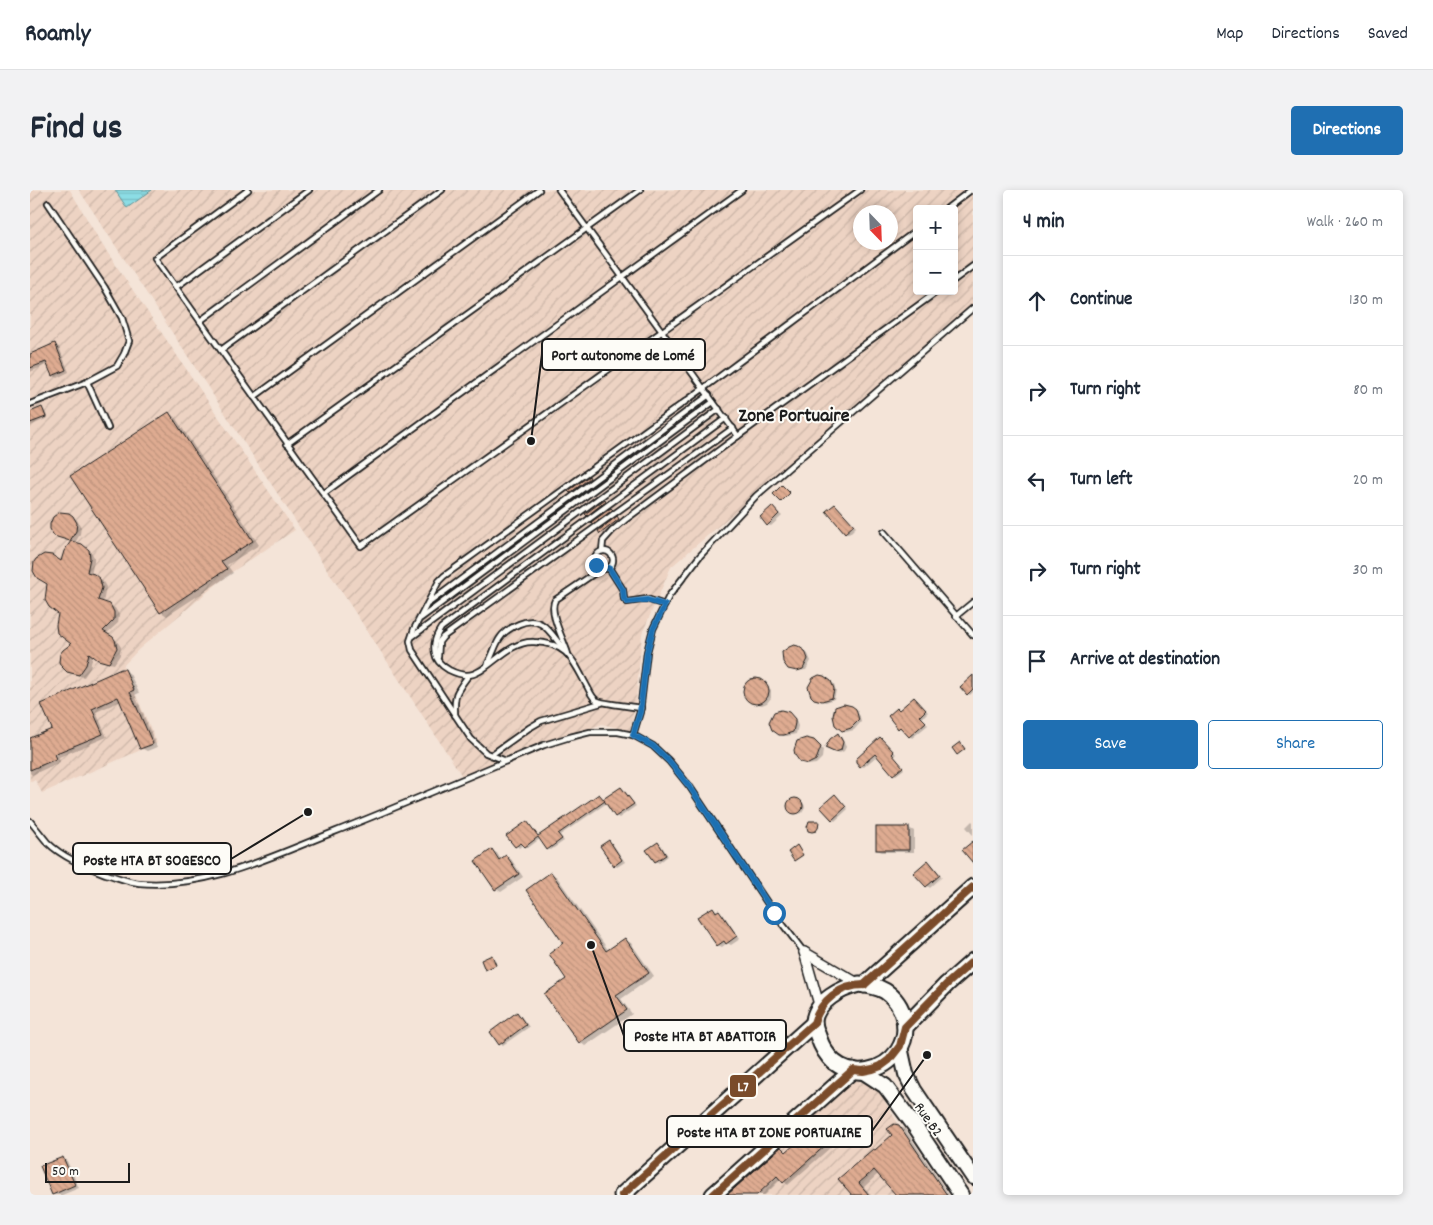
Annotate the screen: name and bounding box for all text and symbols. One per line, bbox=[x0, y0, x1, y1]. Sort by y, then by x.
text: Roamly bbox=[25, 18, 91, 52]
text: Map bbox=[1216, 22, 1243, 47]
text: Directions bbox=[1271, 22, 1340, 47]
text: Saved bbox=[1368, 22, 1408, 47]
text: Find us bbox=[30, 105, 122, 155]
button: Directions bbox=[1291, 106, 1403, 155]
north arrow bbox=[853, 205, 898, 250]
map controls bbox=[913, 205, 958, 295]
button: + bbox=[913, 205, 958, 250]
text: 4 min bbox=[1023, 208, 1065, 238]
text: Walk · 260 m bbox=[1307, 211, 1383, 234]
button: − bbox=[913, 250, 958, 295]
icon: ahead bbox=[1023, 287, 1051, 315]
text: Continue bbox=[1070, 287, 1132, 314]
text: 130 m bbox=[1349, 289, 1383, 312]
callout: Port autonome de Lomé bbox=[542, 339, 705, 370]
text: Port autonome de Lomé bbox=[551, 345, 695, 368]
icon: right bbox=[1023, 377, 1051, 405]
text: Turn right bbox=[1070, 377, 1141, 404]
text: 80 m bbox=[1353, 379, 1383, 402]
district label: Zone Portuaire bbox=[739, 403, 850, 431]
icon: left bbox=[1023, 467, 1051, 495]
text: Turn left bbox=[1070, 467, 1133, 494]
text: 20 m bbox=[1353, 469, 1383, 492]
route end bbox=[585, 554, 608, 577]
icon: right bbox=[1023, 557, 1051, 585]
text: Turn right bbox=[1070, 557, 1141, 584]
text: 30 m bbox=[1353, 559, 1383, 582]
icon: arrive bbox=[1023, 647, 1051, 675]
text: Arrive at destination bbox=[1070, 647, 1220, 674]
button: Save bbox=[1023, 720, 1198, 769]
button: Share bbox=[1208, 720, 1383, 769]
callout: Poste HTA BT SOGESCO bbox=[73, 843, 231, 874]
text: Poste HTA BT SOGESCO bbox=[83, 850, 221, 873]
route start bbox=[763, 902, 786, 925]
callout: Poste HTA BT ABATTOIR bbox=[624, 1020, 786, 1051]
text: Poste HTA BT ABATTOIR bbox=[634, 1026, 776, 1049]
line badge: L7 bbox=[729, 1074, 757, 1098]
text: L7 bbox=[737, 1078, 749, 1098]
street label: Rue B2 bbox=[908, 1098, 947, 1142]
callout: Poste HTA BT ZONE PORTUAIRE bbox=[667, 1116, 872, 1147]
text: Poste HTA BT ZONE PORTUAIRE bbox=[677, 1122, 862, 1145]
scale bar bbox=[45, 1160, 130, 1183]
text: 50 m bbox=[52, 1162, 79, 1182]

